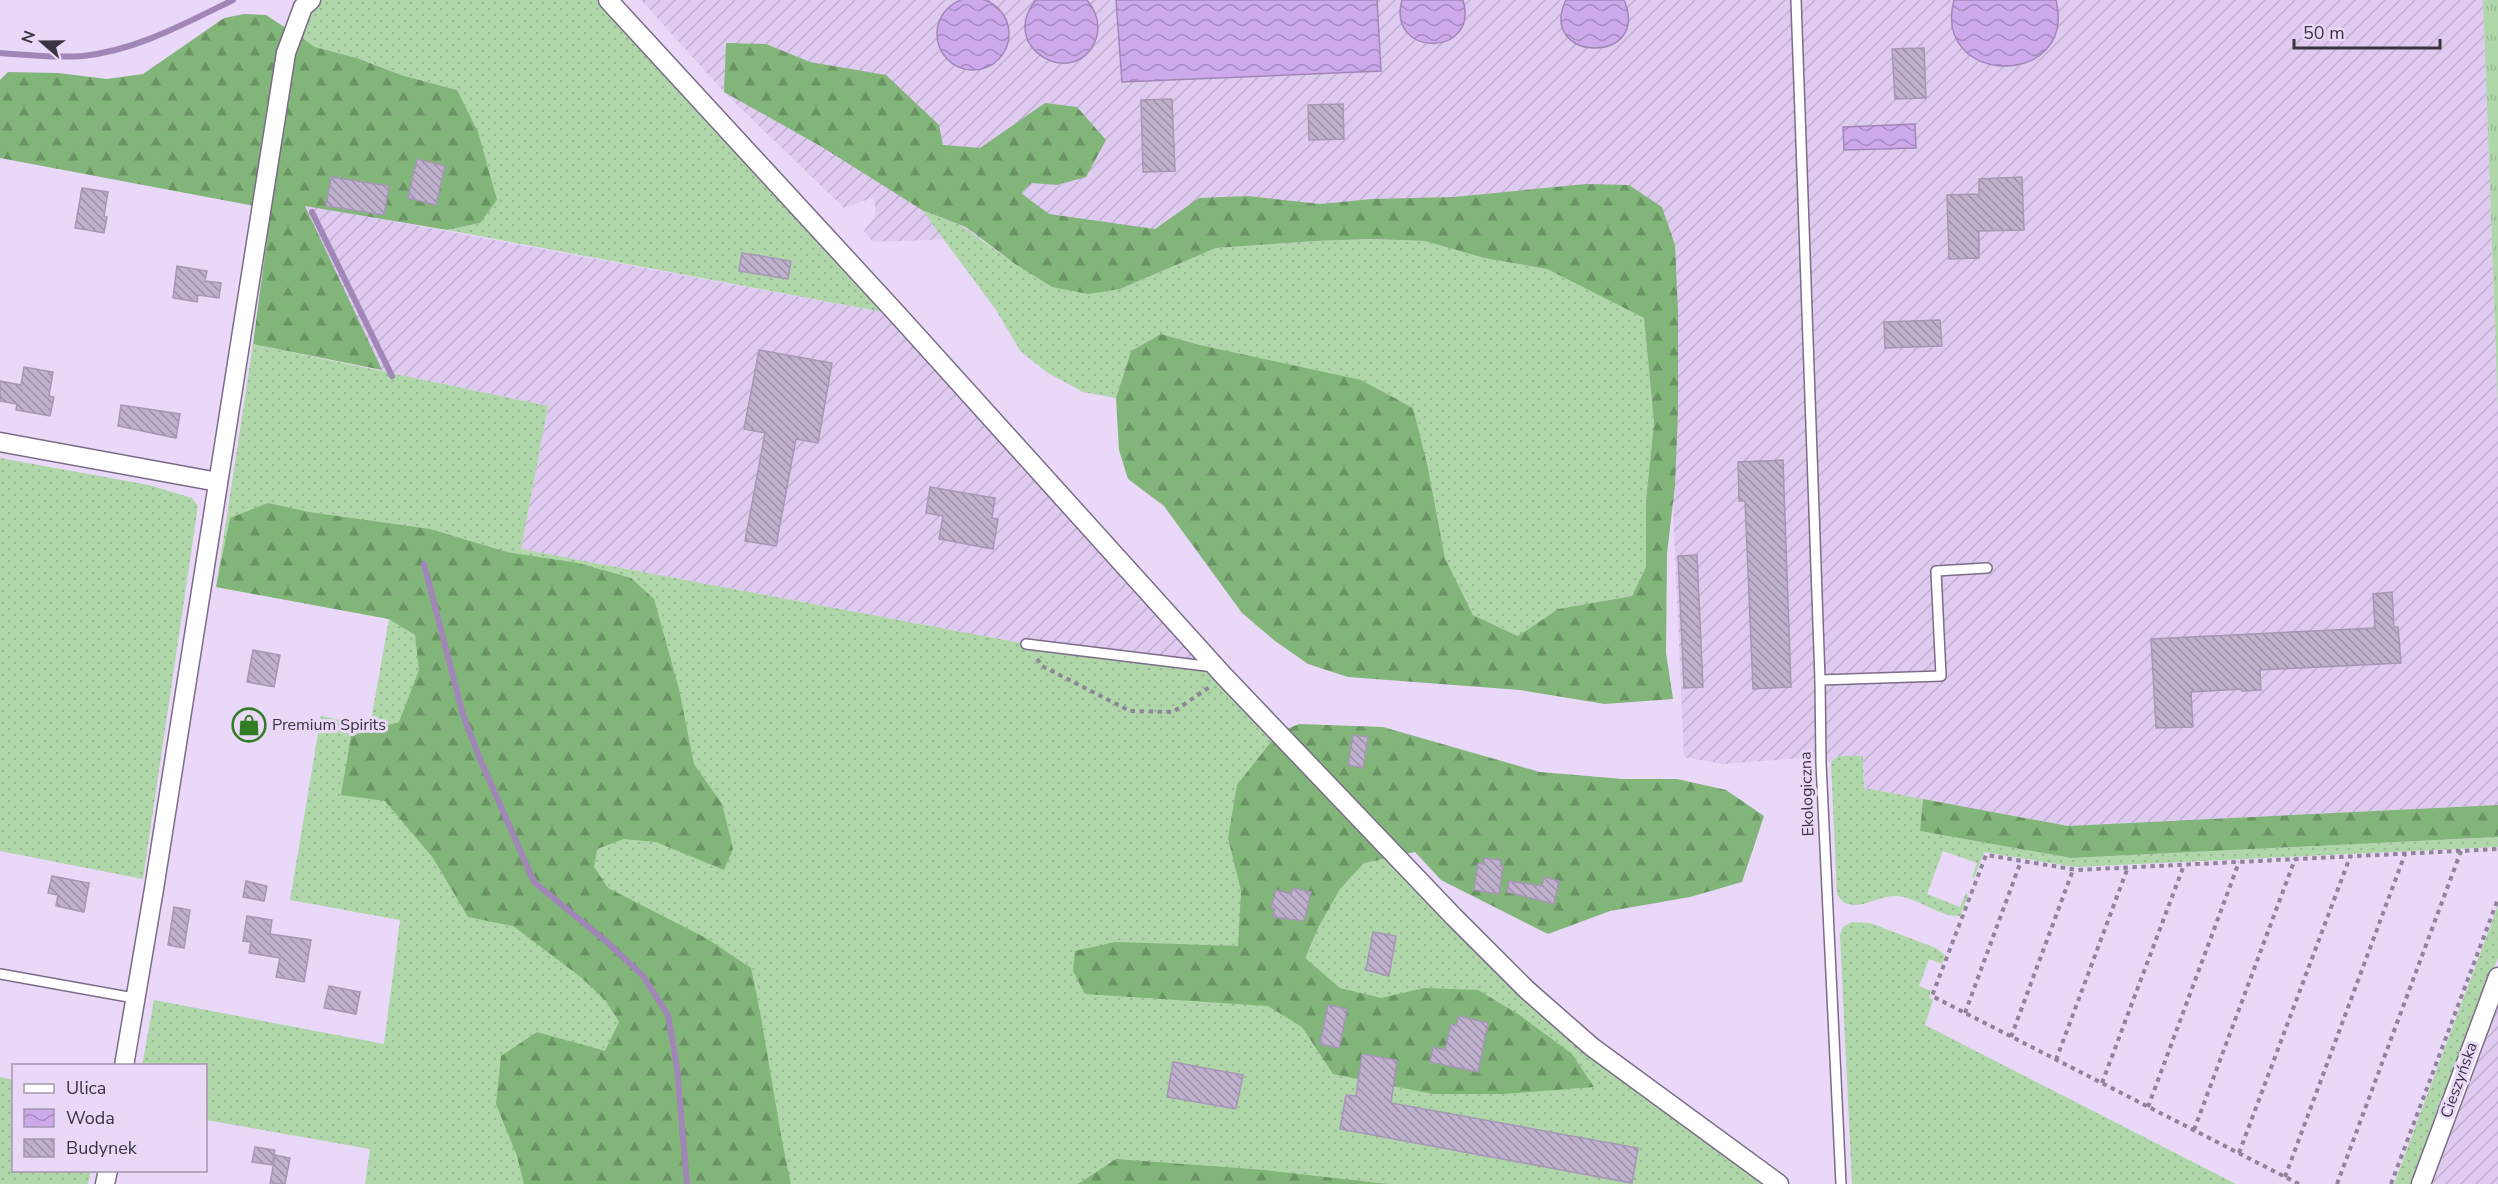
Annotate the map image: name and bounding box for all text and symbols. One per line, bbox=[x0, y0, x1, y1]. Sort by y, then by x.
north arrow bbox=[12, 12, 72, 72]
scale bar bbox=[2294, 12, 2440, 50]
text: 50 m bbox=[2303, 21, 2345, 45]
text: N bbox=[16, 28, 41, 47]
shop icon: Premium Spirits bbox=[231, 707, 267, 743]
place label: Premium Spirits bbox=[272, 714, 386, 736]
street label: Ekologiczna bbox=[1795, 751, 1819, 837]
street label: Cieszyńska bbox=[2435, 1039, 2483, 1121]
legend bbox=[12, 1064, 207, 1172]
text: Ulica bbox=[66, 1076, 106, 1100]
text: Woda bbox=[66, 1106, 115, 1130]
text: Budynek bbox=[66, 1136, 138, 1160]

